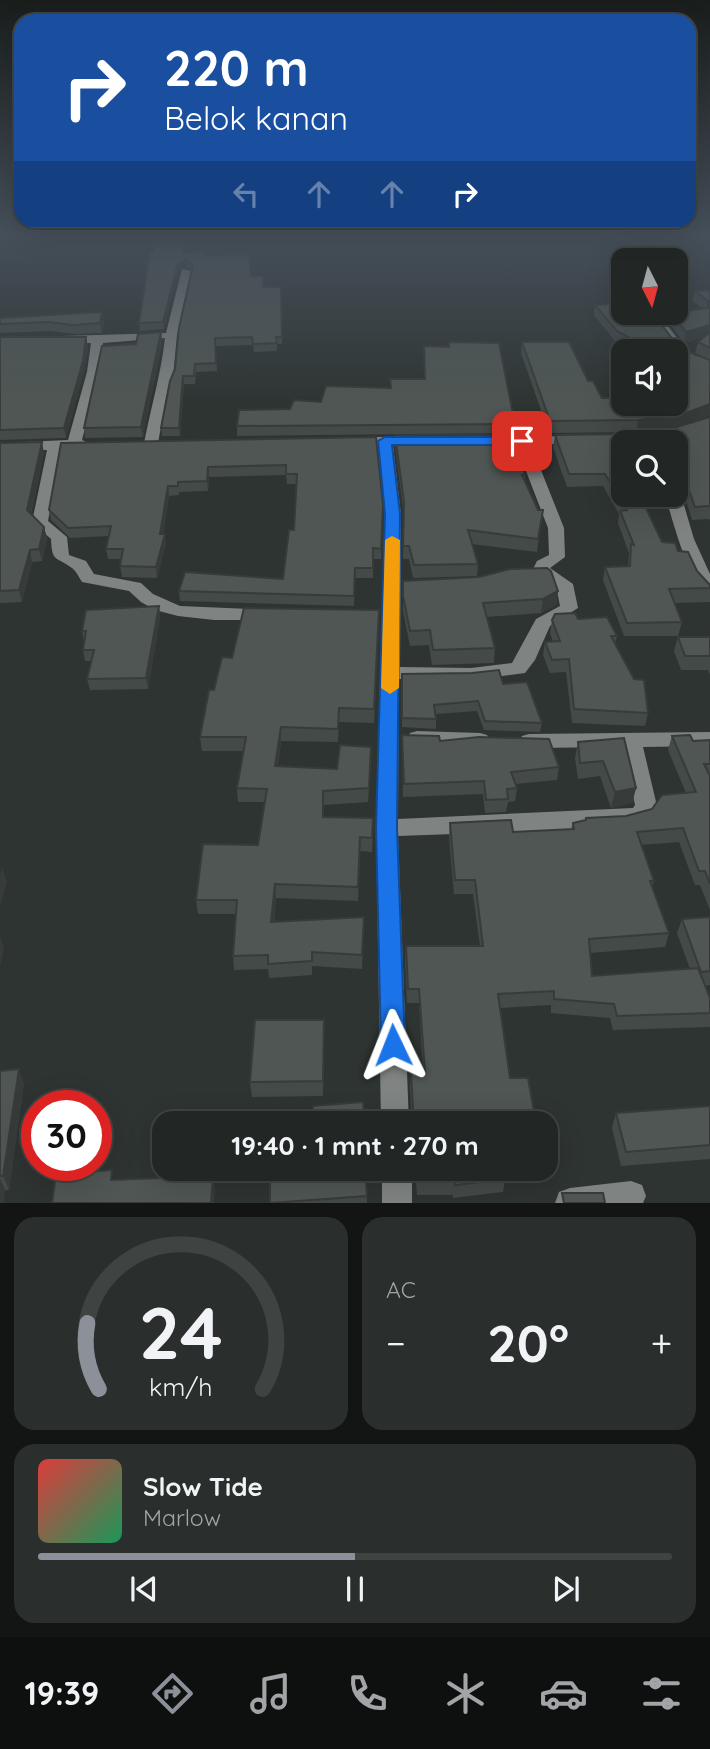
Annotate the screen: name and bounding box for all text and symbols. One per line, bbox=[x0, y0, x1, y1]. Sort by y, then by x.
text: 220 m bbox=[164, 37, 309, 98]
icon: right bbox=[49, 42, 140, 133]
text: Belok kanan bbox=[164, 98, 348, 138]
icon: left bbox=[227, 175, 265, 213]
icon: ahead bbox=[300, 175, 338, 213]
icon: ahead bbox=[373, 175, 411, 213]
icon: right bbox=[446, 175, 484, 213]
north arrow bbox=[611, 248, 688, 326]
map controls bbox=[611, 248, 688, 507]
button: sound bbox=[611, 339, 688, 416]
pin bbox=[492, 411, 552, 471]
icon: arrive bbox=[503, 422, 541, 460]
button: search bbox=[611, 430, 688, 507]
position arrow bbox=[356, 1008, 430, 1082]
speed limit sign: 30 bbox=[21, 1090, 112, 1181]
text: 19:40 · 1 mnt · 270 m bbox=[231, 1129, 479, 1162]
text: AC bbox=[386, 1275, 416, 1304]
text: 24 bbox=[139, 1287, 223, 1378]
text: 20° bbox=[487, 1310, 569, 1375]
text: − bbox=[386, 1319, 406, 1367]
text: + bbox=[651, 1319, 672, 1367]
text: km/h bbox=[149, 1371, 213, 1402]
text: Slow Tide bbox=[143, 1470, 263, 1503]
text: Marlow bbox=[143, 1503, 221, 1532]
icon: previous bbox=[125, 1570, 163, 1608]
icon: pause bbox=[336, 1570, 374, 1608]
icon: next bbox=[547, 1570, 585, 1608]
icon: directions bbox=[148, 1669, 197, 1718]
icon: music bbox=[246, 1669, 295, 1718]
icon: phone bbox=[343, 1669, 392, 1718]
icon: climate bbox=[441, 1669, 490, 1718]
icon: car bbox=[539, 1669, 588, 1718]
icon: filters bbox=[637, 1669, 686, 1718]
text: 19:39 bbox=[24, 1673, 99, 1713]

